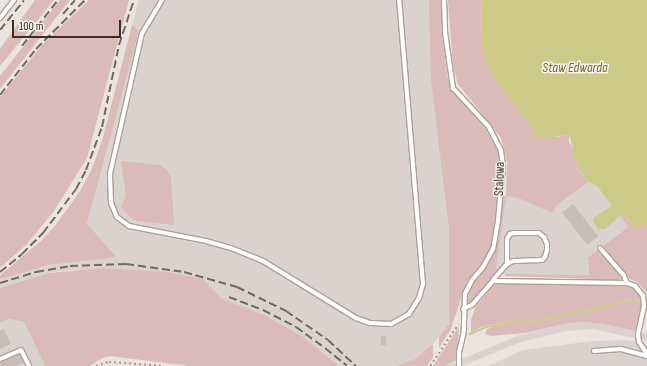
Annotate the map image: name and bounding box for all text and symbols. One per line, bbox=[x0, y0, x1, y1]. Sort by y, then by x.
scale bar bbox=[14, 12, 123, 38]
text: 100 m bbox=[19, 19, 44, 34]
water label: Staw Edwarda bbox=[542, 60, 608, 76]
street label: Stalowa bbox=[492, 162, 508, 196]

